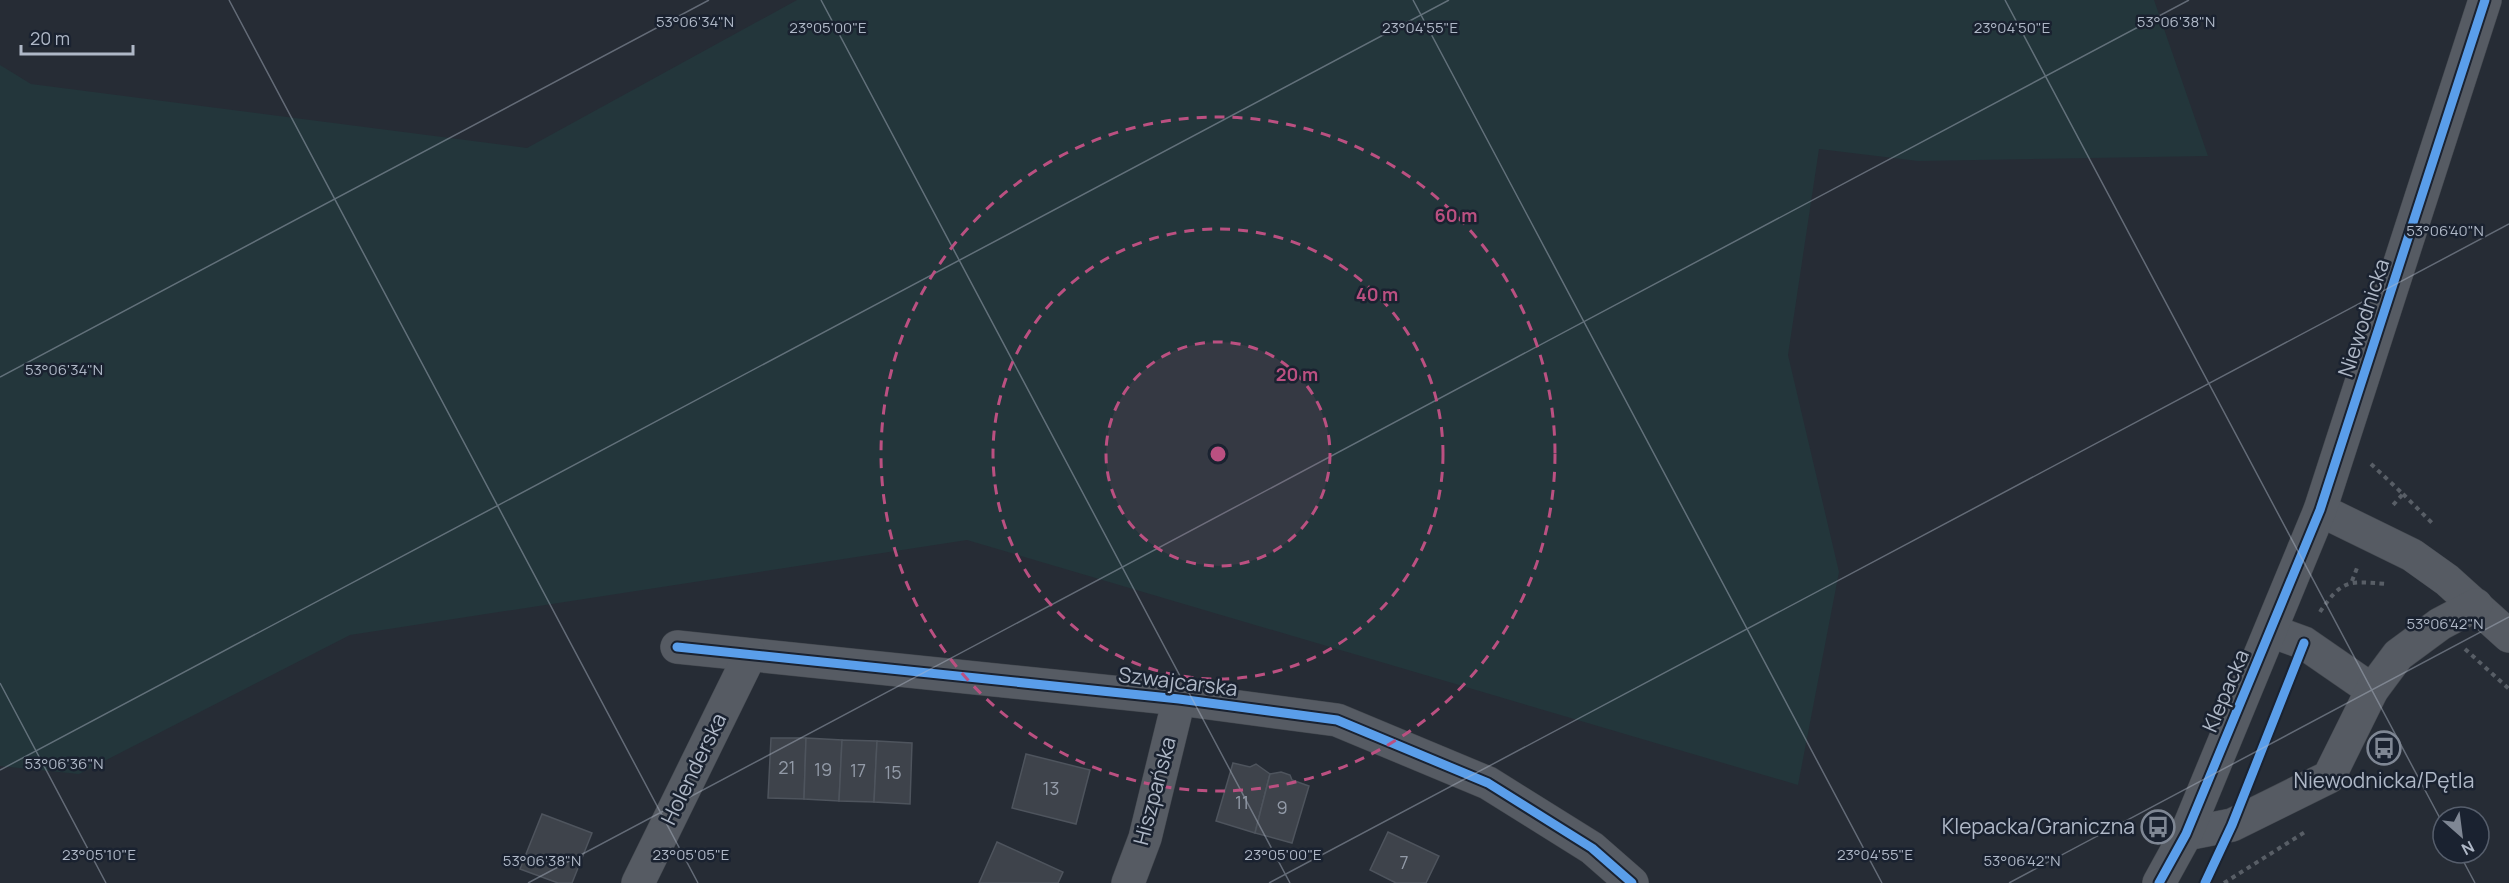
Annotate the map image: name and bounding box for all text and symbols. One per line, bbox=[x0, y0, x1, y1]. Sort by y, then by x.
text: 53°06'34"N bbox=[656, 11, 734, 32]
text: 53°06'38"N bbox=[2137, 11, 2215, 32]
text: 23°05'00"E bbox=[789, 17, 867, 38]
text: 23°04'55"E bbox=[1382, 17, 1458, 38]
text: 23°04'50"E bbox=[1974, 17, 2050, 38]
scale bar bbox=[21, 18, 134, 56]
text: 20 m bbox=[30, 26, 70, 50]
text: 60 m bbox=[1435, 203, 1477, 227]
text: 53°06'40"N bbox=[2406, 220, 2484, 241]
street label: Niewodnicka bbox=[2331, 255, 2395, 380]
text: 40 m bbox=[1356, 282, 1398, 306]
text: 53°06'34"N bbox=[25, 359, 103, 380]
text: 20 m bbox=[1276, 362, 1318, 386]
centre of rings bbox=[1208, 444, 1228, 464]
text: 53°06'42"N bbox=[2406, 613, 2484, 634]
street label: Klepacka bbox=[2195, 645, 2255, 736]
street label: Szwajcarska bbox=[1117, 660, 1239, 702]
street label: Holenderska bbox=[654, 708, 732, 829]
bus stop icon: Niewodnicka/Pętla bbox=[2366, 730, 2402, 766]
street label: Hiszpańska bbox=[1126, 733, 1182, 848]
text: 53°06'36"N bbox=[24, 753, 104, 774]
house number: 21 bbox=[778, 755, 796, 779]
house number: 19 bbox=[814, 757, 832, 781]
house number: 17 bbox=[850, 758, 866, 782]
house number: 15 bbox=[884, 760, 902, 784]
place label: Niewodnicka/Pętla bbox=[2294, 766, 2474, 794]
house number: 13 bbox=[1043, 776, 1059, 800]
house number: 11 bbox=[1235, 790, 1249, 814]
house number: 9 bbox=[1276, 795, 1288, 819]
north arrow bbox=[2431, 805, 2491, 865]
bus stop icon: Klepacka/Graniczna bbox=[2140, 809, 2176, 845]
place label: Klepacka/Graniczna bbox=[1942, 812, 2135, 840]
text: N bbox=[2458, 836, 2478, 861]
text: 23°05'10"E bbox=[62, 844, 136, 865]
text: 23°05'05"E bbox=[653, 844, 729, 865]
text: 23°05'00"E bbox=[1244, 844, 1322, 865]
text: 23°04'55"E bbox=[1837, 844, 1913, 865]
text: 53°06'38"N bbox=[503, 850, 581, 871]
house number: 7 bbox=[1399, 850, 1409, 874]
text: 53°06'42"N bbox=[1983, 850, 2061, 871]

